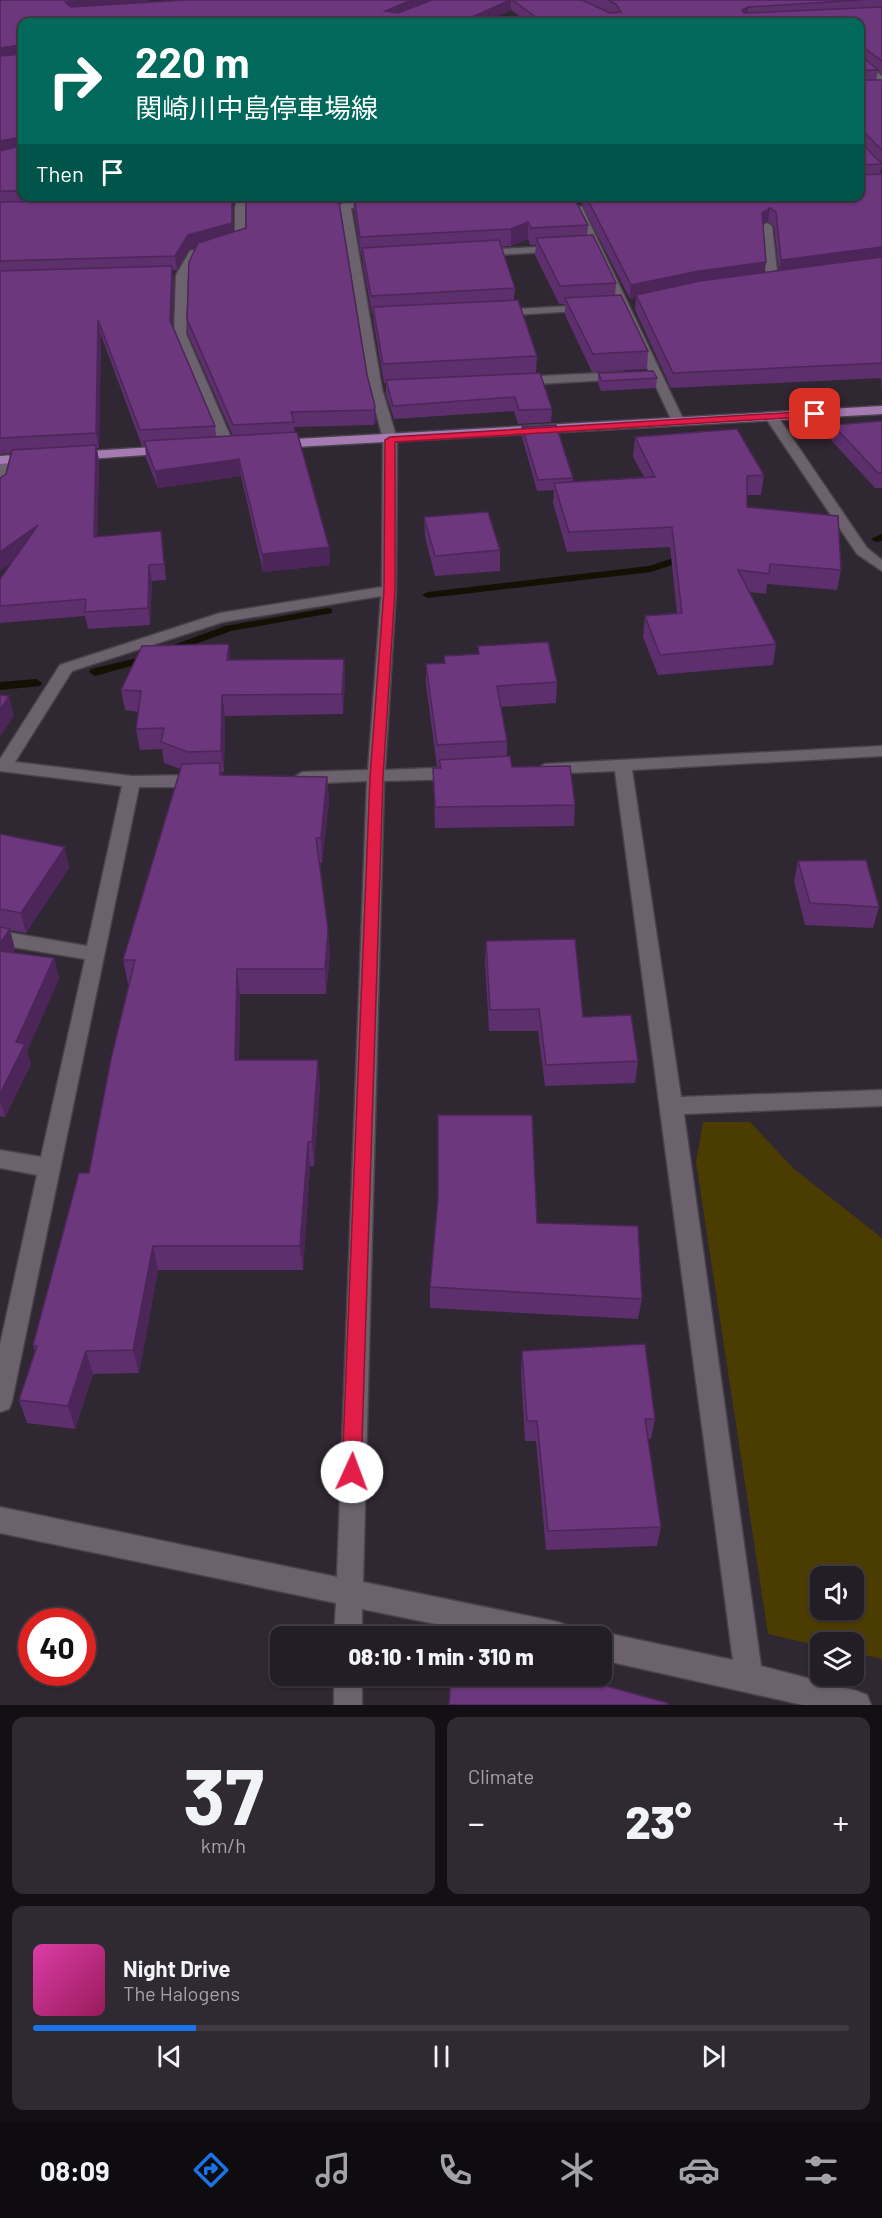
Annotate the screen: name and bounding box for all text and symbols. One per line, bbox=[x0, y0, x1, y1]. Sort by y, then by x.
text: 220 m bbox=[135, 36, 249, 86]
icon: right bbox=[36, 42, 114, 120]
text: 関崎川中島停車場線 bbox=[135, 91, 378, 123]
icon: arrive bbox=[96, 156, 129, 189]
text: Then bbox=[36, 160, 84, 186]
pin bbox=[789, 388, 840, 439]
icon: arrive bbox=[798, 397, 831, 430]
position arrow bbox=[320, 1440, 384, 1504]
map controls bbox=[810, 1566, 864, 1686]
button: sound bbox=[810, 1566, 864, 1620]
speed limit sign: 40 bbox=[18, 1608, 96, 1686]
button: layers bbox=[810, 1632, 864, 1686]
text: 08:10 · 1 min · 310 m bbox=[348, 1643, 534, 1669]
text: 37 bbox=[183, 1747, 264, 1841]
text: Climate bbox=[468, 1764, 534, 1788]
text: 23° bbox=[625, 1794, 692, 1848]
text: − bbox=[468, 1802, 485, 1842]
text: + bbox=[832, 1802, 849, 1842]
text: km/h bbox=[201, 1833, 246, 1857]
text: Night Drive bbox=[123, 1955, 231, 1981]
text: The Halogens bbox=[123, 1981, 240, 2005]
icon: previous bbox=[153, 2040, 186, 2073]
icon: pause bbox=[425, 2040, 458, 2073]
icon: next bbox=[697, 2040, 730, 2073]
icon: directions bbox=[190, 2149, 232, 2191]
icon: music bbox=[312, 2149, 354, 2191]
icon: phone bbox=[434, 2149, 476, 2191]
icon: climate bbox=[556, 2149, 598, 2191]
icon: car bbox=[678, 2149, 720, 2191]
icon: filters bbox=[800, 2149, 842, 2191]
text: 08:09 bbox=[40, 2154, 110, 2186]

